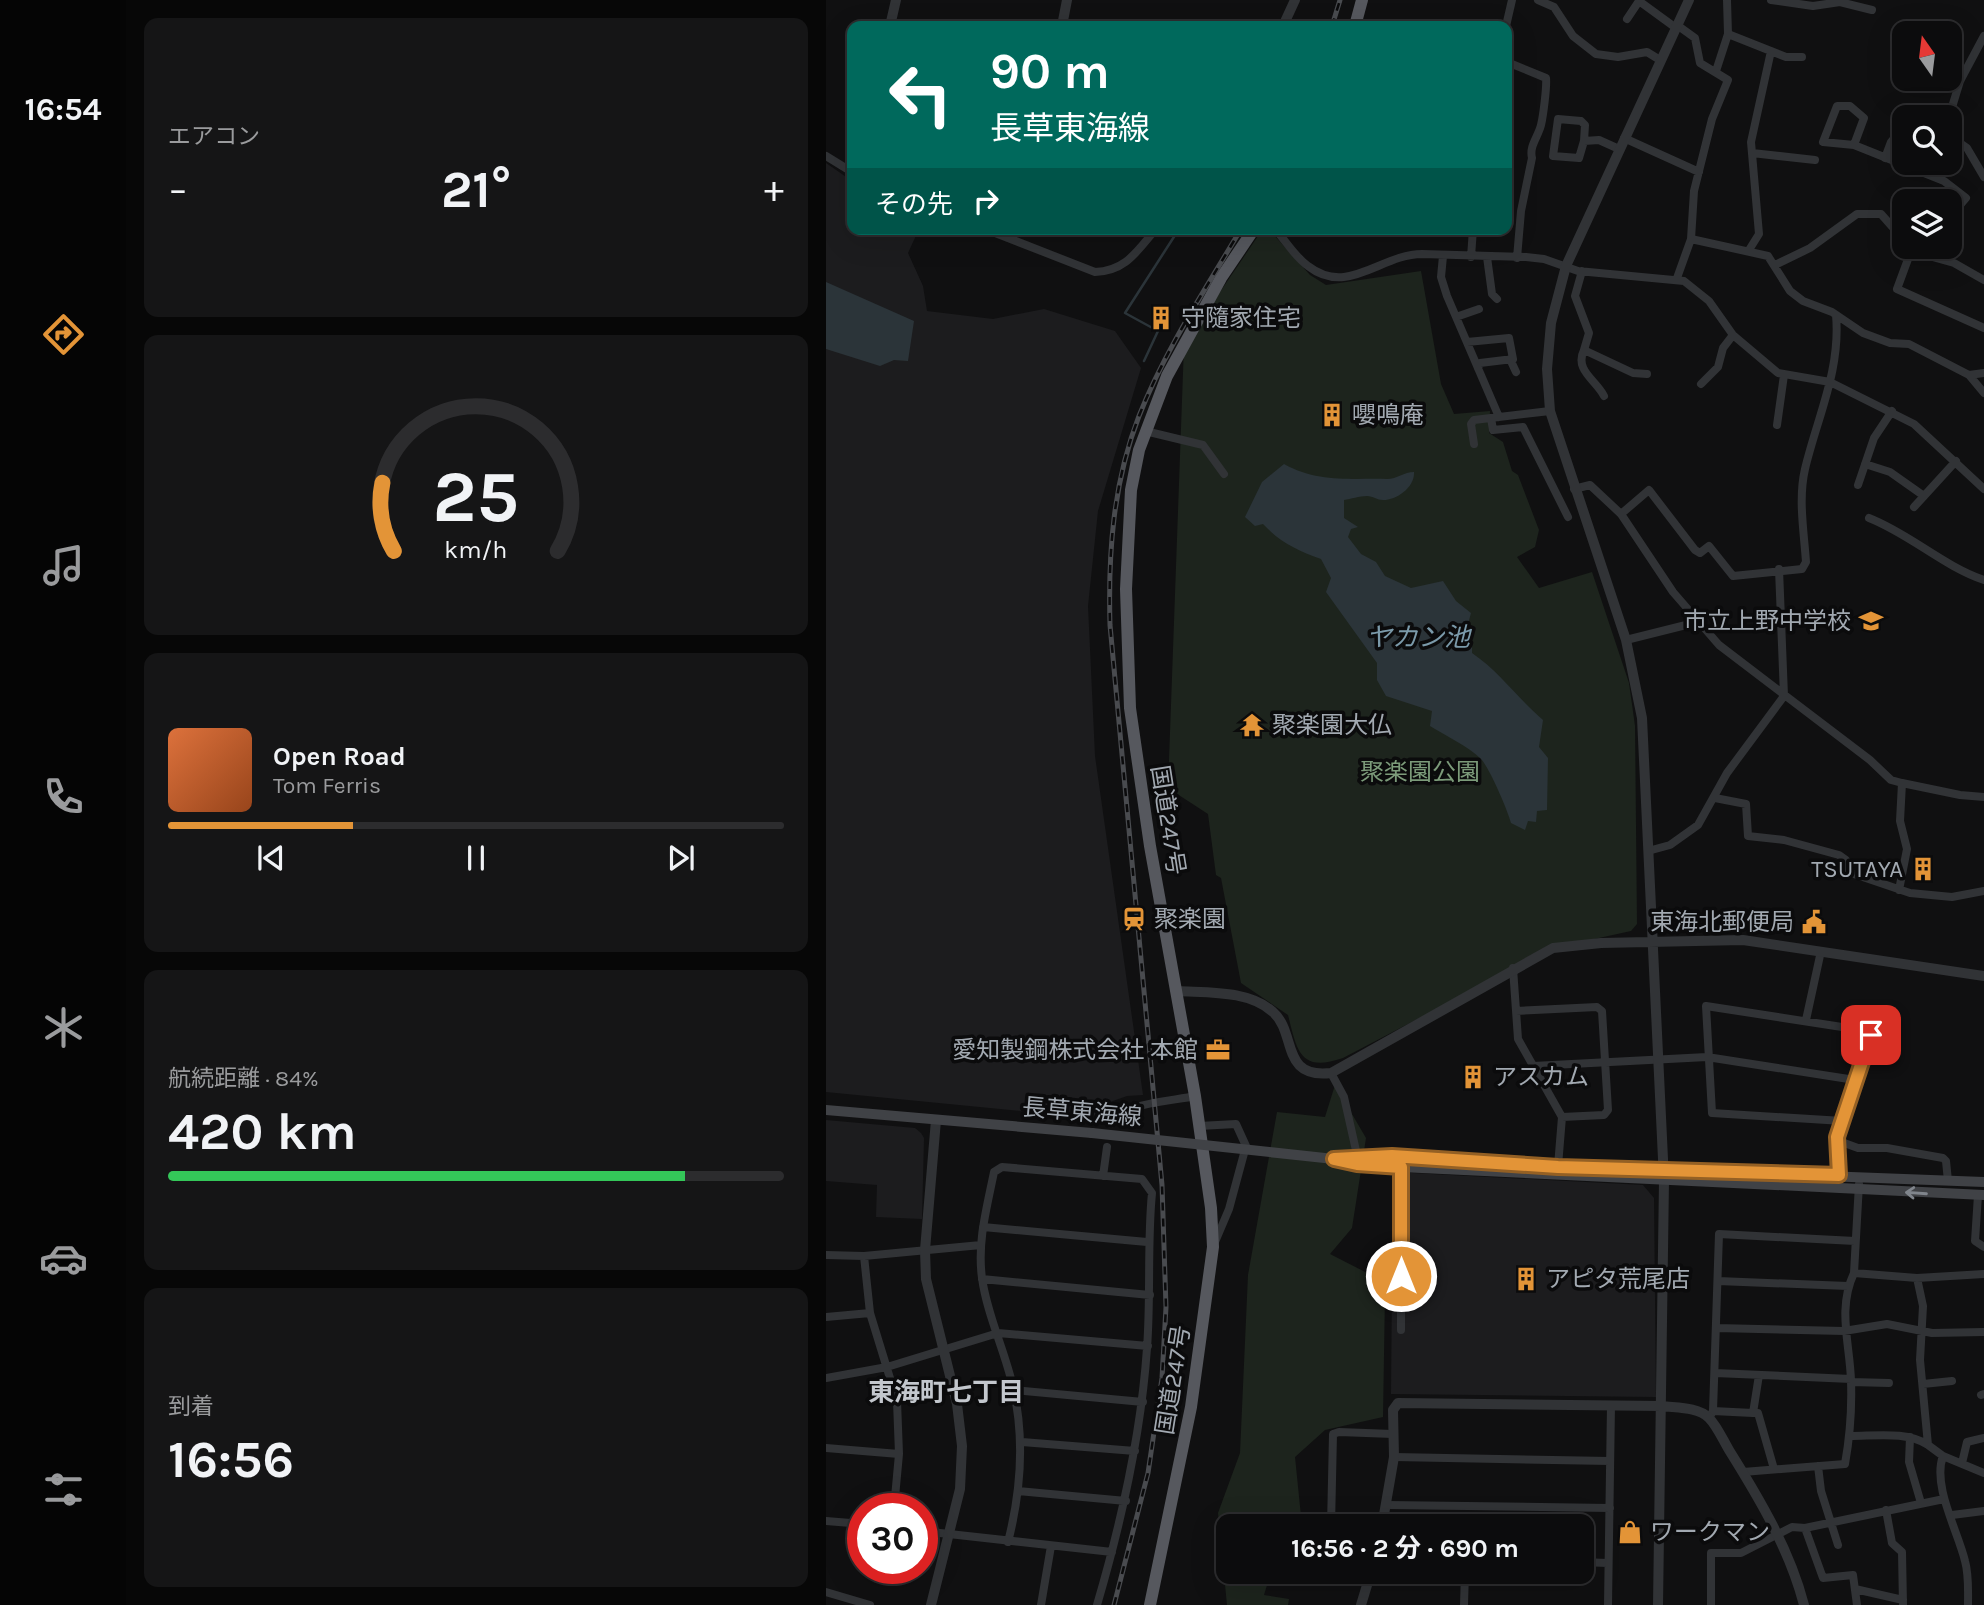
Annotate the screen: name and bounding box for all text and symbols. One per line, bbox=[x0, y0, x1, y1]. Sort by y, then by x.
north arrow bbox=[1892, 21, 1962, 91]
map controls bbox=[1892, 21, 1962, 259]
text: 90 m bbox=[990, 43, 1110, 100]
icon: left bbox=[875, 49, 966, 140]
text: 16:54 bbox=[24, 91, 102, 128]
button: search bbox=[1892, 105, 1962, 175]
text: 長草東海線 bbox=[990, 110, 1150, 147]
text: エアコン bbox=[168, 123, 260, 150]
text: 21° bbox=[441, 159, 511, 220]
text: − bbox=[168, 167, 188, 212]
text: + bbox=[764, 167, 784, 212]
icon: right bbox=[967, 182, 1005, 220]
text: その先 bbox=[875, 189, 953, 220]
button: layers bbox=[1892, 189, 1962, 259]
building icon: 守隨家住宅 bbox=[1147, 304, 1175, 332]
place label: 守隨家住宅 bbox=[1181, 304, 1301, 332]
icon: directions bbox=[39, 310, 88, 359]
building icon: 嚶鳴庵 bbox=[1318, 401, 1346, 429]
place label: 嚶鳴庵 bbox=[1352, 401, 1424, 429]
text: 25 bbox=[433, 455, 519, 540]
text: km/h bbox=[444, 535, 508, 564]
icon: music bbox=[39, 541, 88, 590]
place label: 市立上野中学校 bbox=[1683, 607, 1851, 635]
school or university icon: 市立上野中学校 bbox=[1857, 607, 1885, 635]
water label: ヤカン池 bbox=[1366, 622, 1473, 653]
temple icon: 聚楽園大仏 bbox=[1238, 711, 1266, 739]
place label: 聚楽園大仏 bbox=[1272, 711, 1392, 739]
text: Open Road bbox=[273, 741, 406, 772]
park label: 聚楽園公園 bbox=[1360, 758, 1480, 786]
street label: 国道247号 bbox=[1146, 763, 1190, 877]
icon: phone bbox=[39, 772, 88, 821]
text: Tom Ferris bbox=[273, 772, 381, 799]
icon: previous bbox=[252, 839, 290, 877]
icon: pause bbox=[457, 839, 495, 877]
icon: next bbox=[662, 839, 700, 877]
place label: TSUTAYA bbox=[1811, 855, 1903, 883]
building icon: TSUTAYA bbox=[1909, 855, 1937, 883]
station icon: 聚楽園 bbox=[1120, 905, 1148, 933]
place label: 聚楽園 bbox=[1154, 905, 1226, 933]
place label: 東海北郵便局 bbox=[1650, 908, 1794, 936]
public building icon: 東海北郵便局 bbox=[1800, 908, 1828, 936]
icon: climate bbox=[39, 1003, 88, 1052]
pin bbox=[1841, 1005, 1901, 1065]
icon: arrive bbox=[1852, 1016, 1890, 1054]
place label: 愛知製鋼株式会社 本館 bbox=[952, 1036, 1198, 1064]
office icon: 愛知製鋼株式会社 本館 bbox=[1204, 1036, 1232, 1064]
building icon: アスカム bbox=[1459, 1063, 1487, 1091]
place label: アスカム bbox=[1493, 1063, 1589, 1091]
text: 航続距離 · 84% bbox=[168, 1065, 319, 1092]
street label: 長草東海線 bbox=[1021, 1093, 1143, 1131]
text: 420 km bbox=[168, 1101, 357, 1162]
one-way arrow bbox=[1905, 1186, 1928, 1199]
icon: car bbox=[39, 1234, 88, 1283]
position arrow bbox=[1364, 1239, 1438, 1313]
building icon: アピタ荒尾店 bbox=[1512, 1265, 1540, 1293]
place label: アピタ荒尾店 bbox=[1546, 1265, 1690, 1293]
street label: 国道247号 bbox=[1151, 1323, 1195, 1437]
district label: 東海町七丁目 bbox=[868, 1377, 1024, 1408]
text: 到着 bbox=[168, 1393, 214, 1420]
text: 16:56 bbox=[168, 1429, 294, 1490]
icon: filters bbox=[39, 1465, 88, 1514]
speed limit sign: 30 bbox=[847, 1493, 938, 1584]
shop icon: ワークマン bbox=[1616, 1518, 1644, 1546]
place label: ワークマン bbox=[1650, 1518, 1770, 1546]
text: 16:56 · 2 分 · 690 m bbox=[1291, 1533, 1519, 1564]

